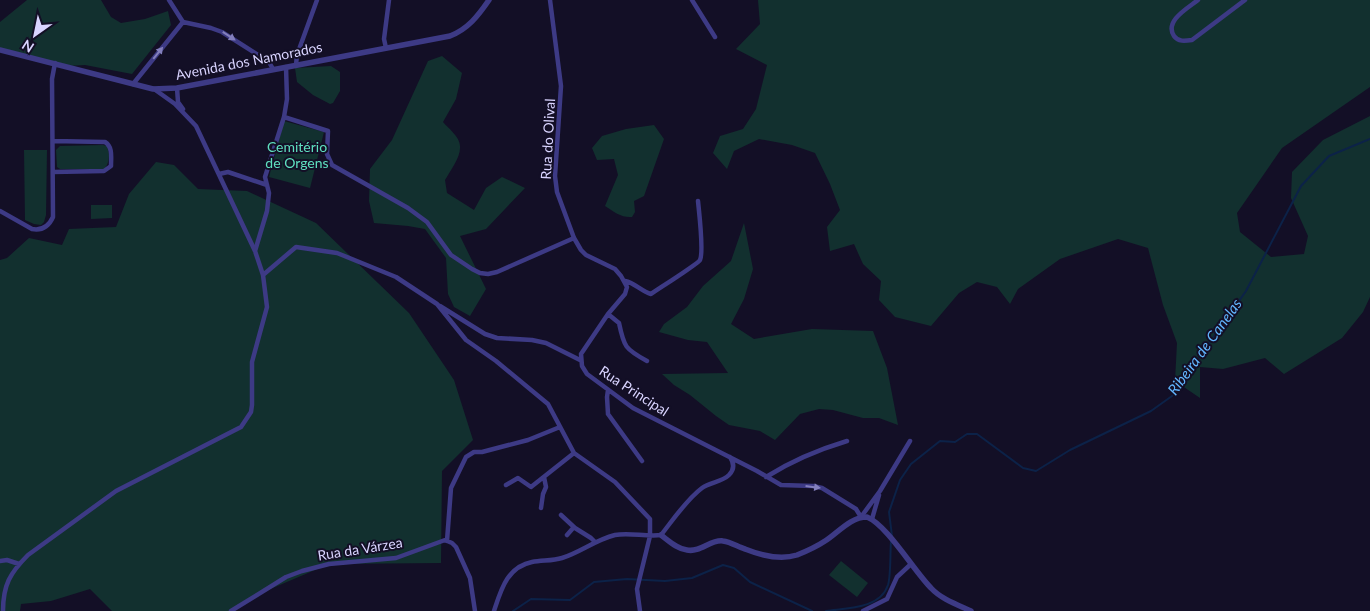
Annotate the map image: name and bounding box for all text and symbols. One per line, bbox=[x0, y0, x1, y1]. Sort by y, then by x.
north arrow bbox=[10, 10, 60, 60]
one-way arrow bbox=[222, 32, 236, 41]
text: N bbox=[18, 36, 37, 56]
street label: Avenida dos Namorados bbox=[174, 38, 324, 83]
one-way arrow bbox=[152, 47, 163, 60]
street label: Rua do Olival bbox=[537, 98, 558, 180]
park label: Cemitério de Orgens bbox=[265, 138, 329, 171]
water label: Ribeira de Canelas bbox=[1163, 295, 1245, 398]
street label: Rua Principal bbox=[596, 362, 672, 419]
one-way arrow bbox=[805, 483, 821, 491]
street label: Rua da Várzea bbox=[316, 533, 404, 564]

